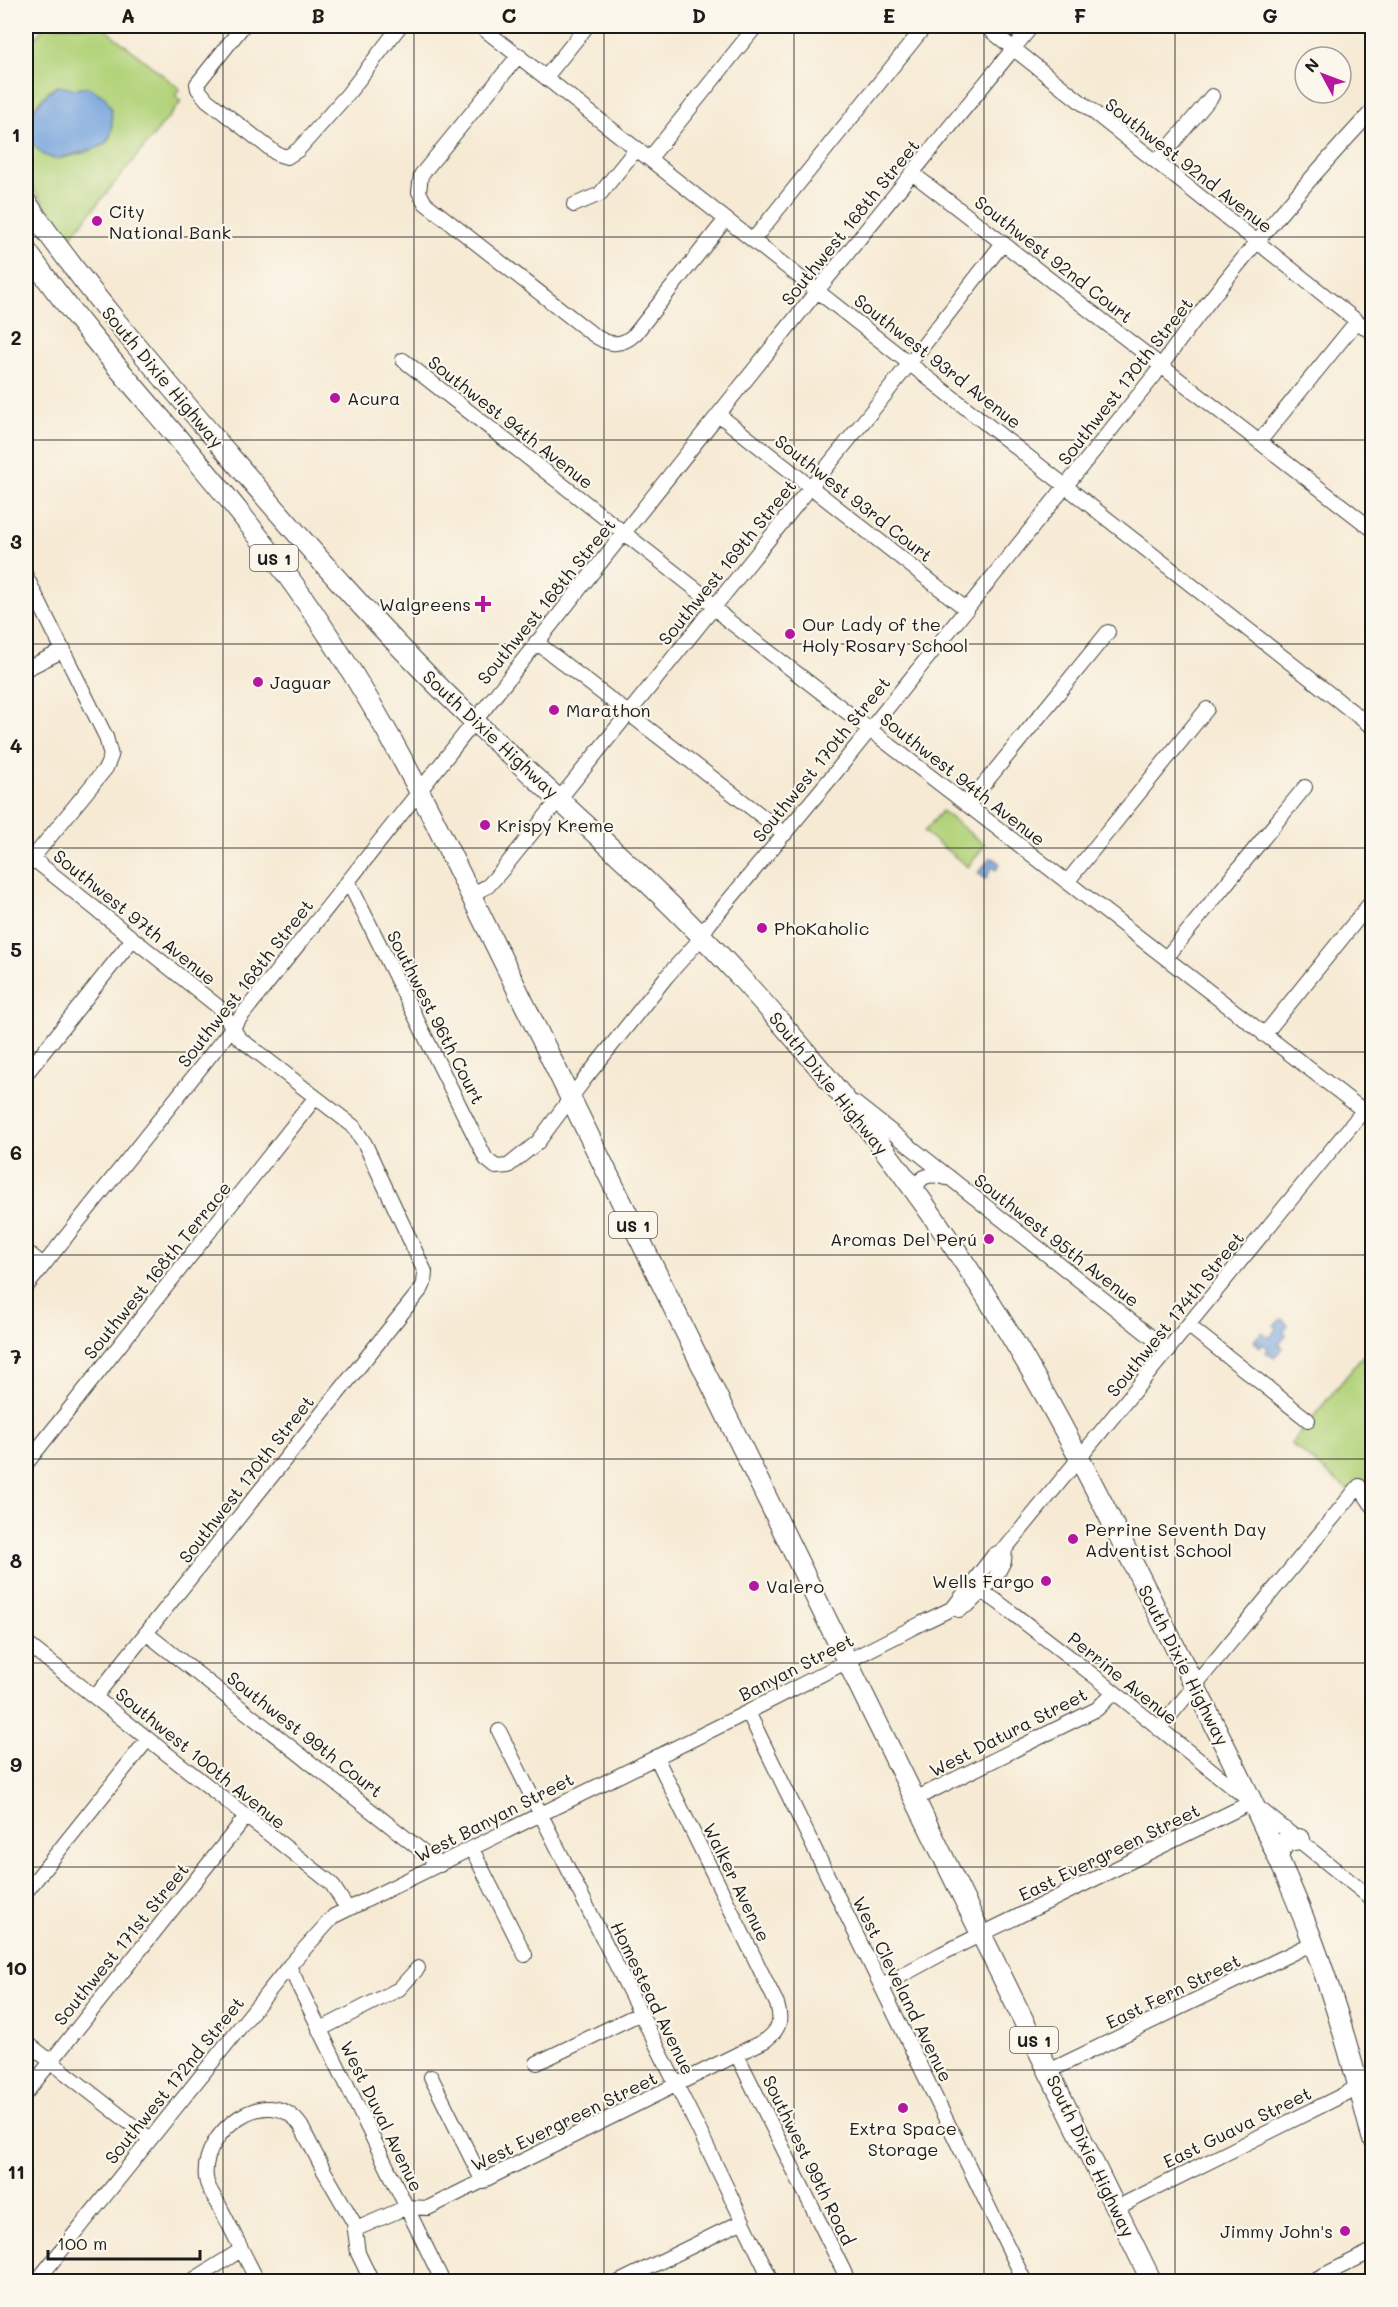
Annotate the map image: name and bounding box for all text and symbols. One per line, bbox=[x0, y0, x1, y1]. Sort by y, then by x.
text: A bbox=[121, 2, 135, 28]
text: B bbox=[311, 2, 325, 28]
text: C bbox=[502, 2, 517, 28]
text: D bbox=[692, 2, 706, 28]
text: E bbox=[883, 2, 895, 28]
text: F bbox=[1074, 2, 1087, 28]
text: G bbox=[1262, 2, 1278, 28]
north arrow bbox=[1293, 45, 1353, 105]
text: N bbox=[1299, 53, 1323, 76]
street label: Southwest 92nd Avenue bbox=[1100, 92, 1278, 238]
text: 1 bbox=[12, 121, 20, 147]
street label: Southwest 168th Street bbox=[775, 134, 925, 310]
street label: Southwest 92nd Court bbox=[970, 190, 1138, 328]
place label: City National Bank bbox=[109, 199, 231, 244]
marker: City National Bank bbox=[90, 214, 104, 228]
street label: Southwest 93rd Avenue bbox=[849, 288, 1027, 434]
street label: Southwest 170th Street bbox=[1052, 292, 1198, 470]
street label: South Dixie Highway bbox=[97, 301, 229, 453]
text: 2 bbox=[10, 324, 22, 350]
street label: Southwest 94th Avenue bbox=[423, 350, 599, 494]
place label: Acura bbox=[347, 386, 400, 410]
marker: Acura bbox=[328, 391, 342, 405]
street label: Southwest 93rd Court bbox=[770, 429, 938, 567]
street label: Southwest 169th Street bbox=[653, 474, 801, 650]
street label: Southwest 168th Street bbox=[471, 513, 621, 689]
text: 3 bbox=[10, 528, 22, 554]
road number: US 1 bbox=[250, 545, 298, 571]
place label: Walgreens bbox=[379, 592, 471, 616]
marker: Walgreens bbox=[476, 597, 490, 611]
place label: Our Lady of the Holy Rosary School bbox=[802, 612, 968, 657]
marker: Our Lady of the Holy Rosary School bbox=[783, 627, 797, 641]
street label: South Dixie Highway bbox=[418, 665, 564, 803]
place label: Jaguar bbox=[270, 670, 332, 694]
street label: Southwest 170th Street bbox=[747, 671, 895, 847]
marker: Jaguar bbox=[251, 675, 265, 689]
place label: Marathon bbox=[566, 698, 651, 722]
marker: Marathon bbox=[547, 703, 561, 717]
street label: Southwest 94th Avenue bbox=[875, 707, 1051, 851]
text: 4 bbox=[10, 732, 23, 758]
place label: Krispy Kreme bbox=[497, 813, 614, 837]
marker: Krispy Kreme bbox=[478, 818, 492, 832]
street label: Southwest 97th Avenue bbox=[49, 844, 221, 990]
street label: Southwest 168th Street bbox=[172, 894, 318, 1072]
place label: PhoKaholic bbox=[774, 916, 869, 940]
marker: PhoKaholic bbox=[755, 921, 769, 935]
street label: Southwest 96th Court bbox=[382, 926, 490, 1108]
text: 5 bbox=[10, 936, 22, 962]
street label: South Dixie Highway bbox=[764, 1006, 894, 1160]
text: 6 bbox=[10, 1139, 22, 1165]
street label: Southwest 95th Avenue bbox=[969, 1168, 1145, 1312]
street label: Southwest 168th Terrace bbox=[78, 1176, 236, 1364]
road number: US 1 bbox=[609, 1212, 657, 1238]
street label: Southwest 174th Street bbox=[1101, 1226, 1249, 1402]
place label: Aromas Del Perú bbox=[830, 1227, 977, 1251]
marker: Aromas Del Perú bbox=[982, 1232, 996, 1246]
text: 7 bbox=[10, 1343, 22, 1369]
street label: Southwest 170th Street bbox=[173, 1390, 319, 1568]
place label: Perrine Seventh Day Adventist School bbox=[1085, 1517, 1266, 1562]
marker: Perrine Seventh Day Adventist School bbox=[1066, 1532, 1080, 1546]
text: 8 bbox=[10, 1547, 22, 1573]
place label: Wells Fargo bbox=[932, 1569, 1034, 1593]
place label: Valero bbox=[766, 1574, 824, 1598]
marker: Wells Fargo bbox=[1039, 1574, 1053, 1588]
marker: Valero bbox=[747, 1579, 761, 1593]
street label: South Dixie Highway bbox=[1133, 1580, 1235, 1750]
street label: Perrine Avenue bbox=[1063, 1626, 1183, 1730]
street label: Banyan Street bbox=[734, 1628, 858, 1706]
street label: Southwest 99th Court bbox=[222, 1666, 388, 1802]
street label: Southwest 100th Avenue bbox=[111, 1682, 291, 1834]
street label: West Datura Street bbox=[925, 1682, 1091, 1782]
text: 9 bbox=[10, 1751, 22, 1777]
street label: West Banyan Street bbox=[410, 1766, 578, 1868]
street label: East Evergreen Street bbox=[1014, 1798, 1204, 1906]
street label: Walker Avenue bbox=[698, 1819, 776, 1945]
street label: Southwest 171st Street bbox=[48, 1858, 194, 2030]
street label: West Cleveland Avenue bbox=[848, 1892, 958, 2086]
street label: Homestead Avenue bbox=[606, 1917, 700, 2079]
street label: East Fern Street bbox=[1102, 1948, 1244, 2034]
text: 10 bbox=[5, 1954, 27, 1980]
street label: Southwest 172nd Street bbox=[99, 1991, 249, 2169]
road number: US 1 bbox=[1010, 2027, 1058, 2053]
street label: West Duval Avenue bbox=[335, 2037, 429, 2195]
street label: West Evergreen Street bbox=[467, 2065, 661, 2177]
street label: Southwest 99th Road bbox=[757, 2071, 861, 2249]
street label: South Dixie Highway bbox=[1041, 2071, 1141, 2241]
street label: East Guava Street bbox=[1159, 2081, 1315, 2173]
marker: Extra Space Storage bbox=[896, 2101, 910, 2115]
place label: Extra Space Storage bbox=[849, 2116, 957, 2161]
text: 11 bbox=[7, 2158, 25, 2184]
place label: Jimmy John's bbox=[1220, 2219, 1333, 2243]
scale bar bbox=[48, 2223, 200, 2261]
marker: Jimmy John's bbox=[1338, 2224, 1352, 2238]
text: 100 m bbox=[57, 2231, 107, 2255]

